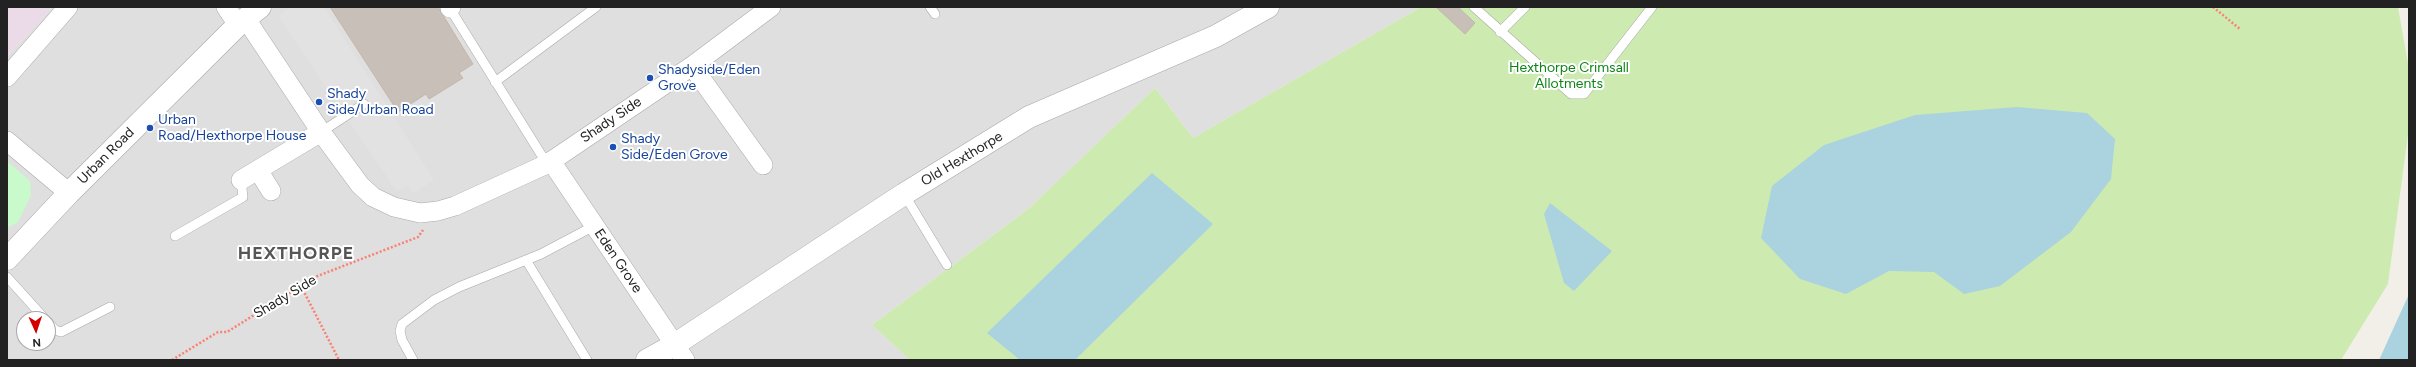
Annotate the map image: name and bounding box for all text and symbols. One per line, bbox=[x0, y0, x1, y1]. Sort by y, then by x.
park label: Hexthorpe Crimsall Allotments bbox=[1509, 60, 1629, 92]
place label: Shadyside/Eden Grove bbox=[658, 62, 760, 94]
marker: Shadyside/Eden Grove bbox=[645, 73, 655, 83]
place label: Shady Side/Urban Road bbox=[327, 86, 434, 118]
street label: Shady Side bbox=[577, 93, 645, 147]
marker: Shady Side/Urban Road bbox=[314, 97, 324, 107]
place label: Urban Road/Hexthorpe House bbox=[158, 112, 306, 144]
marker: Urban Road/Hexthorpe House bbox=[145, 123, 155, 133]
street label: Urban Road bbox=[74, 124, 138, 188]
street label: Old Hexthorpe bbox=[918, 128, 1006, 190]
place label: Shady Side/Eden Grove bbox=[621, 131, 728, 164]
marker: Shady Side/Eden Grove bbox=[608, 142, 618, 152]
street label: Eden Grove bbox=[590, 226, 646, 296]
district label: HEXTHORPE bbox=[238, 243, 354, 265]
street label: Shady Side bbox=[251, 272, 319, 322]
north arrow bbox=[16, 311, 56, 351]
text: N bbox=[32, 336, 41, 349]

